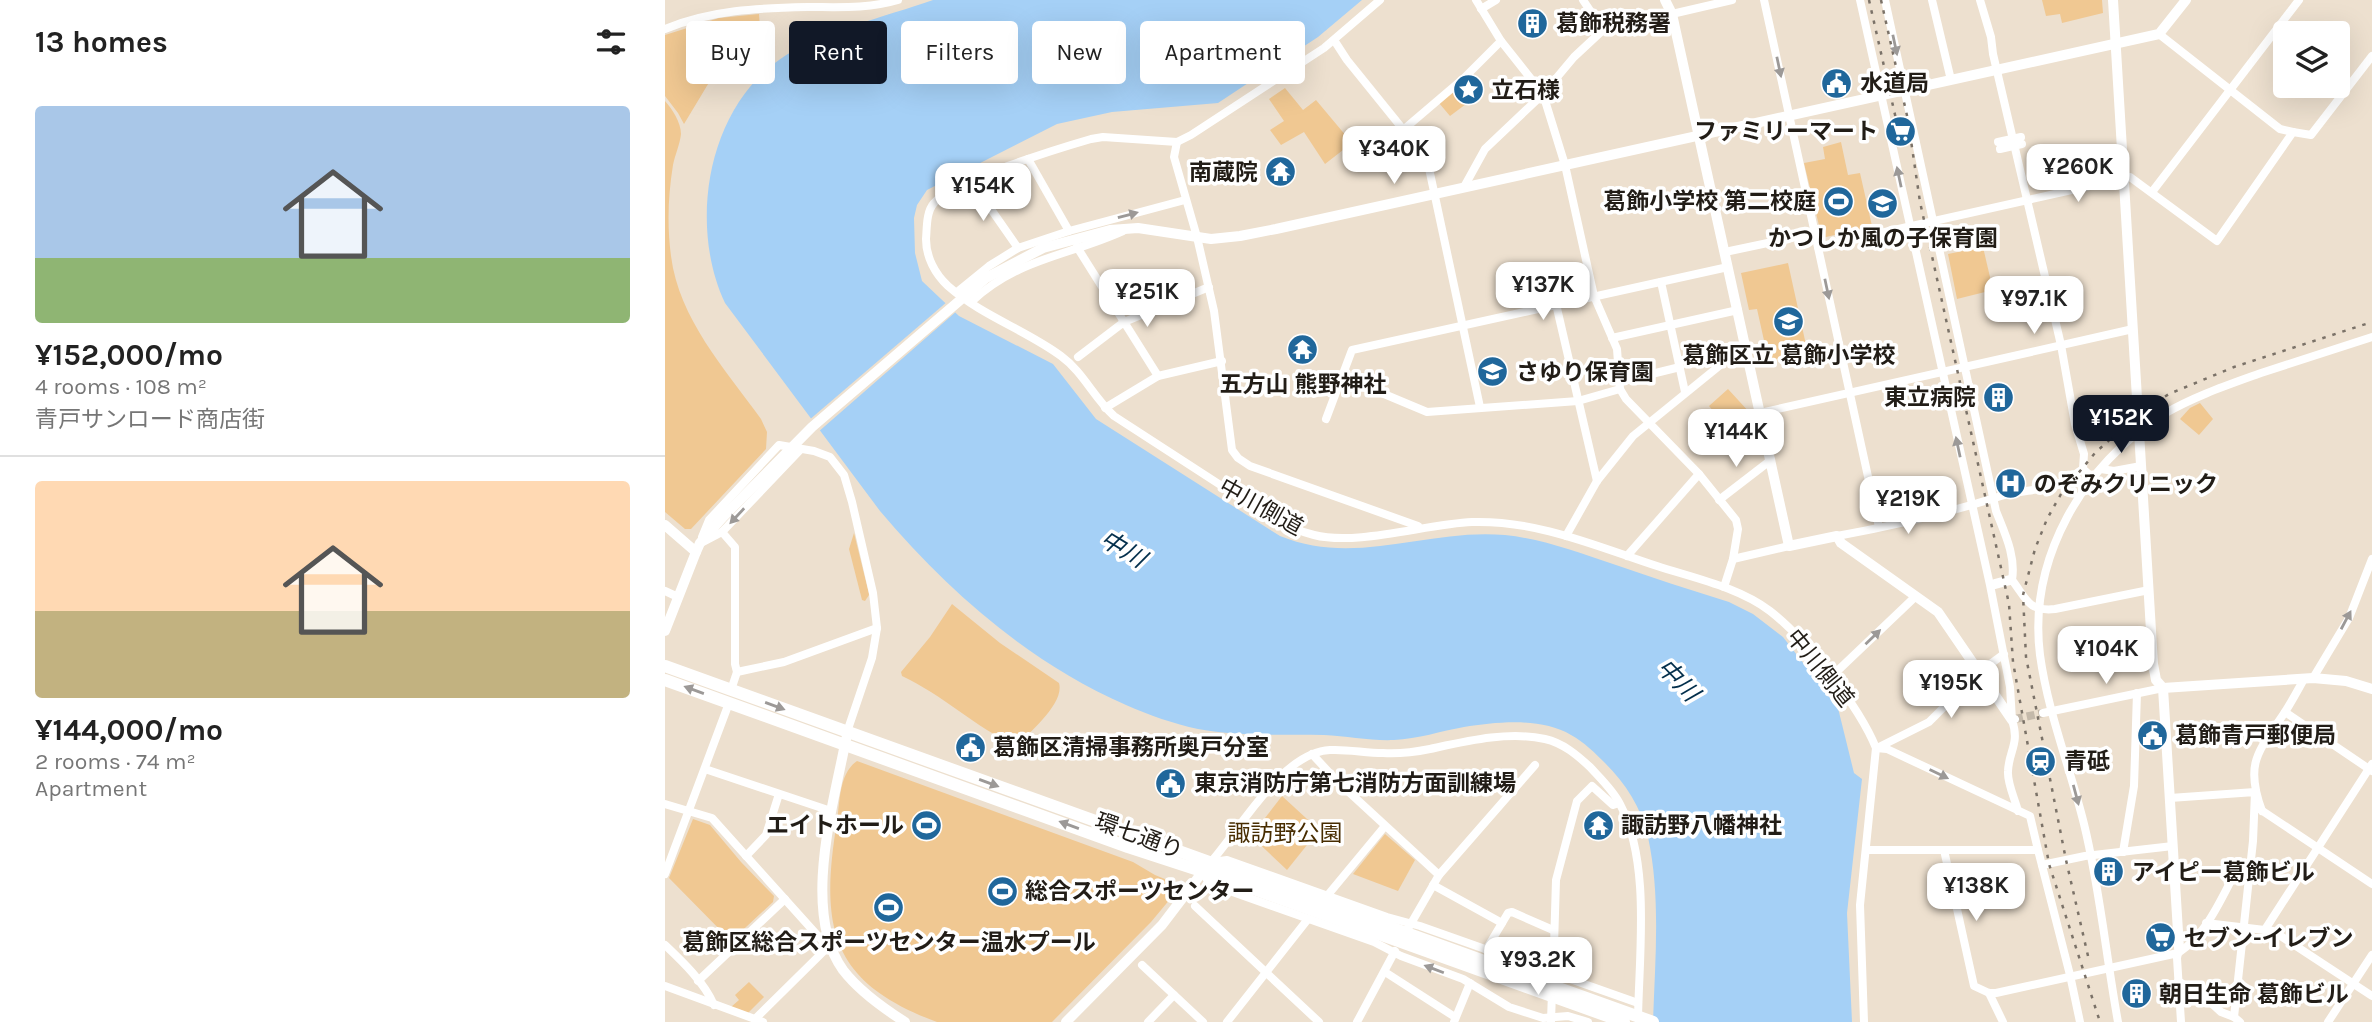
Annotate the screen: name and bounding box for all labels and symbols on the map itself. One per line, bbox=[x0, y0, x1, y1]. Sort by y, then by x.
building icon: 葛飾税務署 bbox=[1516, 6, 1550, 40]
place label: 葛飾税務署 bbox=[1556, 10, 1671, 37]
one-way arrow bbox=[1890, 34, 1901, 56]
one-way arrow bbox=[1773, 56, 1784, 78]
public building icon: 水道局 bbox=[1820, 66, 1854, 100]
place label: 水道局 bbox=[1860, 70, 1929, 97]
place icon: 立石様 bbox=[1451, 73, 1485, 107]
place label: 立石様 bbox=[1491, 77, 1560, 104]
supermarket icon: ファミリーマート bbox=[1884, 114, 1918, 148]
place label: ファミリーマート bbox=[1694, 118, 1878, 145]
pin: ¥340K bbox=[1345, 127, 1443, 186]
pin: ¥260K bbox=[2029, 144, 2127, 204]
temple icon: 南蔵院 bbox=[1264, 155, 1298, 189]
place label: 南蔵院 bbox=[1189, 159, 1258, 186]
pin: ¥154K bbox=[934, 164, 1032, 223]
one-way arrow bbox=[1894, 166, 1905, 188]
sports icon: 葛飾小学校 第二校庭 bbox=[1822, 184, 1856, 218]
school or university icon: かつしか風の子保育園 bbox=[1866, 187, 1900, 221]
place label: 葛飾小学校 第二校庭 bbox=[1603, 188, 1816, 215]
one-way arrow bbox=[1117, 209, 1139, 220]
place label: かつしか風の子保育園 bbox=[1768, 225, 1998, 252]
pin: ¥137K bbox=[1494, 262, 1592, 322]
pin: ¥251K bbox=[1098, 270, 1196, 329]
pin: ¥97.1K bbox=[1977, 276, 2091, 336]
one-way arrow bbox=[1822, 278, 1833, 300]
school or university icon: 葛飾区立 葛飾小学校 bbox=[1772, 304, 1806, 338]
temple icon: 五方山 熊野神社 bbox=[1286, 333, 1320, 367]
place label: 葛飾区立 葛飾小学校 bbox=[1683, 342, 1895, 369]
school or university icon: さゆり保育園 bbox=[1476, 355, 1510, 389]
place label: さゆり保育園 bbox=[1516, 359, 1654, 386]
place label: 五方山 熊野神社 bbox=[1220, 371, 1386, 398]
building icon: 東立病院 bbox=[1982, 380, 2016, 414]
place label: 東立病院 bbox=[1884, 384, 1976, 411]
pin: ¥152K bbox=[2072, 396, 2170, 455]
pin: ¥144K bbox=[1687, 410, 1785, 469]
one-way arrow bbox=[1953, 436, 1964, 458]
hospital icon: のぞみクリニック bbox=[1994, 467, 2028, 501]
place label: のぞみクリニック bbox=[2034, 471, 2218, 498]
street label: 中川側道 bbox=[1214, 473, 1308, 541]
pin: ¥219K bbox=[1859, 476, 1957, 536]
one-way arrow bbox=[730, 507, 746, 524]
water label: 中川 bbox=[1095, 525, 1153, 575]
one-way arrow bbox=[2340, 610, 2352, 630]
street label: 中川側道 bbox=[1781, 624, 1859, 712]
pin: ¥104K bbox=[2057, 626, 2155, 686]
one-way arrow bbox=[1865, 628, 1882, 645]
water label: 中川 bbox=[1651, 653, 1707, 709]
pin: ¥195K bbox=[1902, 660, 2000, 720]
one-way arrow bbox=[683, 684, 704, 695]
one-way arrow bbox=[765, 701, 786, 712]
public building icon: 葛飾青戸郵便局 bbox=[2135, 718, 2169, 752]
place label: 葛飾青戸郵便局 bbox=[2175, 722, 2336, 749]
public building icon: 葛飾区清掃事務所奥戸分室 bbox=[953, 730, 987, 764]
place label: 葛飾区清掃事務所奥戸分室 bbox=[993, 734, 1269, 761]
station icon: 青砥 bbox=[2024, 744, 2058, 778]
place label: 青砥 bbox=[2064, 748, 2110, 775]
public building icon: 東京消防庁第七消防方面訓練場 bbox=[1154, 766, 1188, 800]
one-way arrow bbox=[1929, 768, 1949, 779]
place label: 東京消防庁第七消防方面訓練場 bbox=[1194, 770, 1516, 797]
one-way arrow bbox=[979, 778, 1000, 789]
one-way arrow bbox=[2071, 785, 2081, 806]
sports icon: エイトホール bbox=[910, 808, 944, 842]
street label: 環七通り bbox=[1091, 808, 1187, 864]
temple icon: 諏訪野八幡神社 bbox=[1581, 808, 1615, 842]
place label: エイトホール bbox=[766, 812, 904, 839]
place label: 諏訪野八幡神社 bbox=[1621, 812, 1782, 839]
one-way arrow bbox=[1059, 820, 1080, 831]
park label: 諏訪野公園 bbox=[1228, 820, 1343, 847]
building icon: アイピー葛飾ビル bbox=[2092, 855, 2126, 889]
place label: アイピー葛飾ビル bbox=[2132, 859, 2315, 886]
pin: ¥138K bbox=[1927, 864, 2025, 923]
sports icon: 総合スポーツセンター bbox=[985, 874, 1019, 908]
place label: 総合スポーツセンター bbox=[1025, 878, 1255, 905]
sports icon: 葛飾区総合スポーツセンター温水プール bbox=[872, 891, 906, 925]
supermarket icon: セブン-イレブン bbox=[2144, 921, 2178, 955]
place label: セブン-イレブン bbox=[2184, 925, 2354, 952]
place label: 葛飾区総合スポーツセンター温水プール bbox=[682, 929, 1096, 956]
pin: ¥93.2K bbox=[1481, 937, 1595, 997]
one-way arrow bbox=[1424, 963, 1445, 974]
building icon: 朝日生命 葛飾ビル bbox=[2119, 977, 2153, 1011]
place label: 朝日生命 葛飾ビル bbox=[2159, 981, 2349, 1008]

